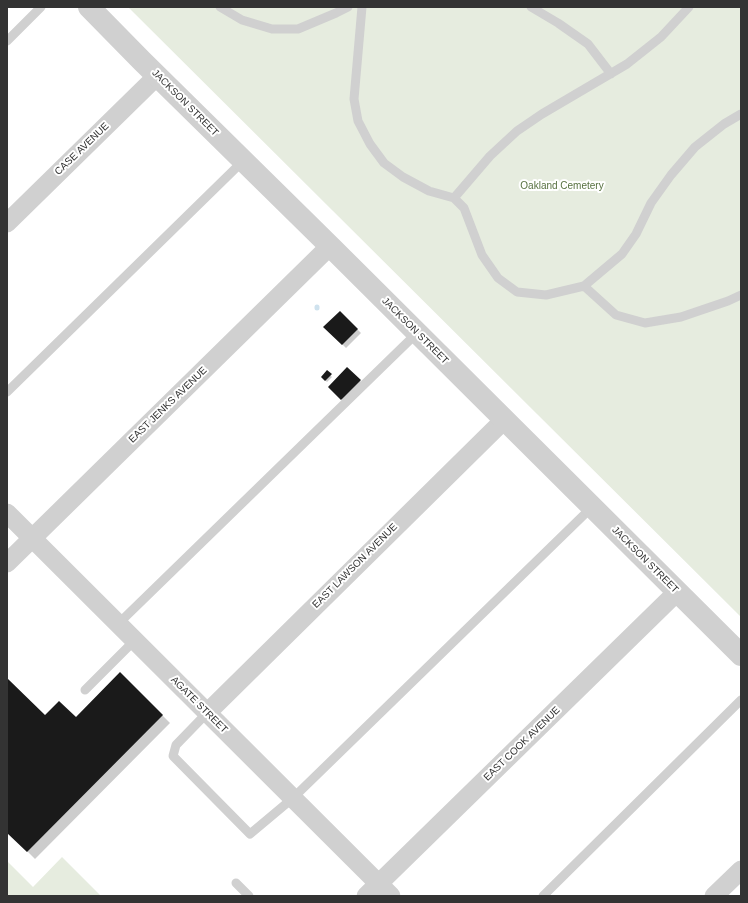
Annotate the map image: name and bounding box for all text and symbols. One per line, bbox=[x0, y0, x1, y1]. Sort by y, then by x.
street label: JACKSON STREET bbox=[149, 67, 221, 139]
street label: CASE AVENUE bbox=[53, 120, 111, 178]
park label: Oakland Cemetery bbox=[520, 180, 604, 192]
street label: JACKSON STREET bbox=[379, 295, 451, 367]
street label: EAST JENKS AVENUE bbox=[126, 364, 210, 446]
street label: EAST LAWSON AVENUE bbox=[310, 521, 400, 611]
street label: JACKSON STREET bbox=[609, 524, 681, 596]
street label: AGATE STREET bbox=[168, 674, 230, 736]
street label: EAST COOK AVENUE bbox=[481, 704, 563, 784]

